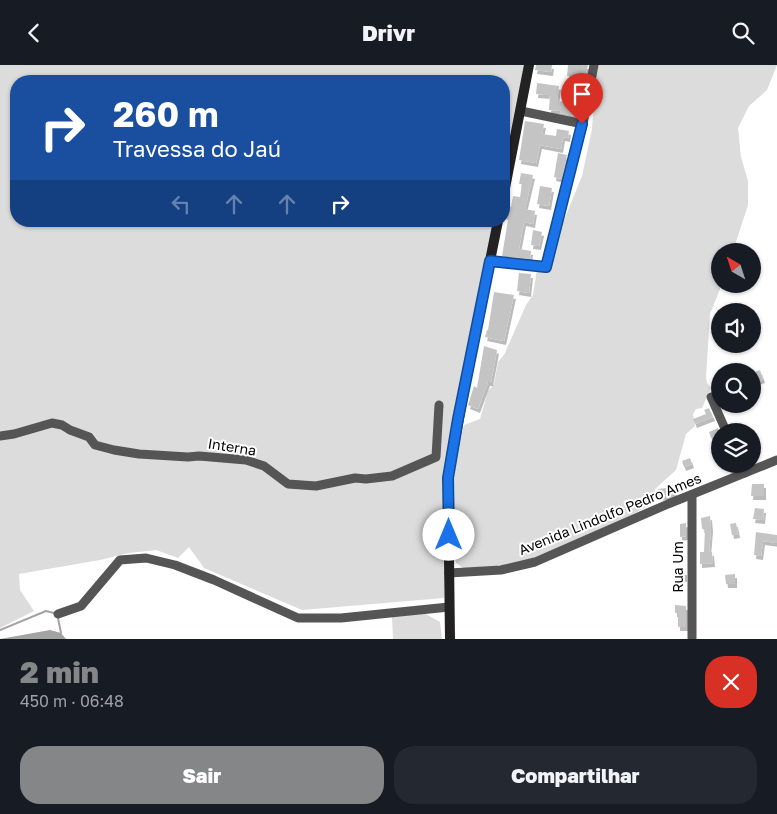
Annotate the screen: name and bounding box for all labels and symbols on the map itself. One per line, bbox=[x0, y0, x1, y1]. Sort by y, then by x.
pin bbox=[561, 73, 603, 124]
north arrow bbox=[711, 243, 761, 293]
street label: Interna bbox=[207, 434, 257, 459]
street label: Avenida Lindolfo Pedro Ames bbox=[516, 469, 704, 558]
position arrow bbox=[422, 508, 474, 560]
street label: Rua Um bbox=[669, 541, 686, 593]

